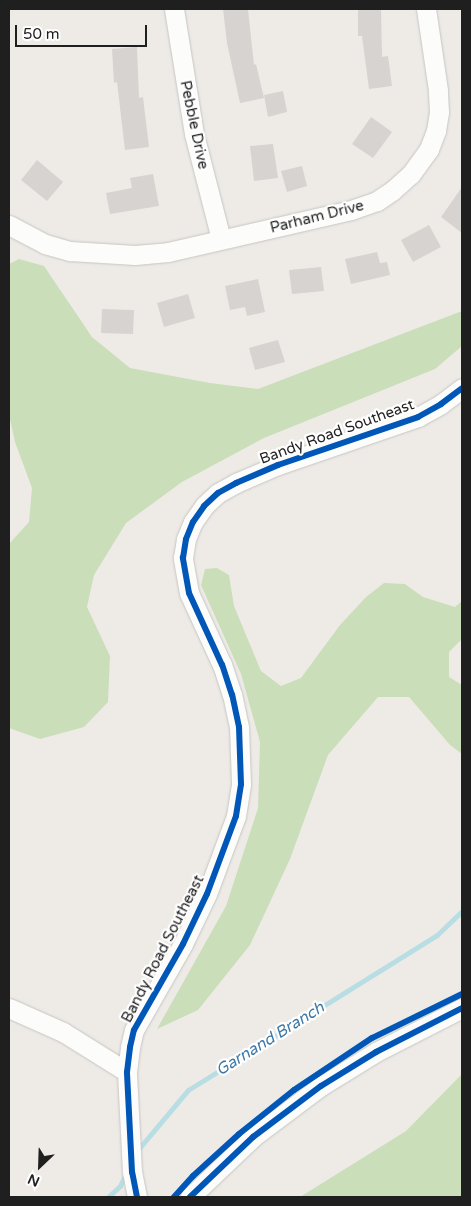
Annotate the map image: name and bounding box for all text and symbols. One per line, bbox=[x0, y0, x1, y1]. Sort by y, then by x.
scale bar bbox=[18, 15, 150, 47]
text: 50 m bbox=[23, 25, 60, 43]
street label: Pebble Drive bbox=[176, 79, 212, 171]
street label: Parham Drive bbox=[268, 197, 366, 237]
street label: Bandy Road Southeast bbox=[257, 396, 417, 468]
street label: Bandy Road Southeast bbox=[118, 872, 208, 1026]
water label: Garnand Branch bbox=[212, 998, 328, 1080]
north arrow bbox=[15, 1141, 65, 1191]
text: N bbox=[25, 1170, 42, 1190]

